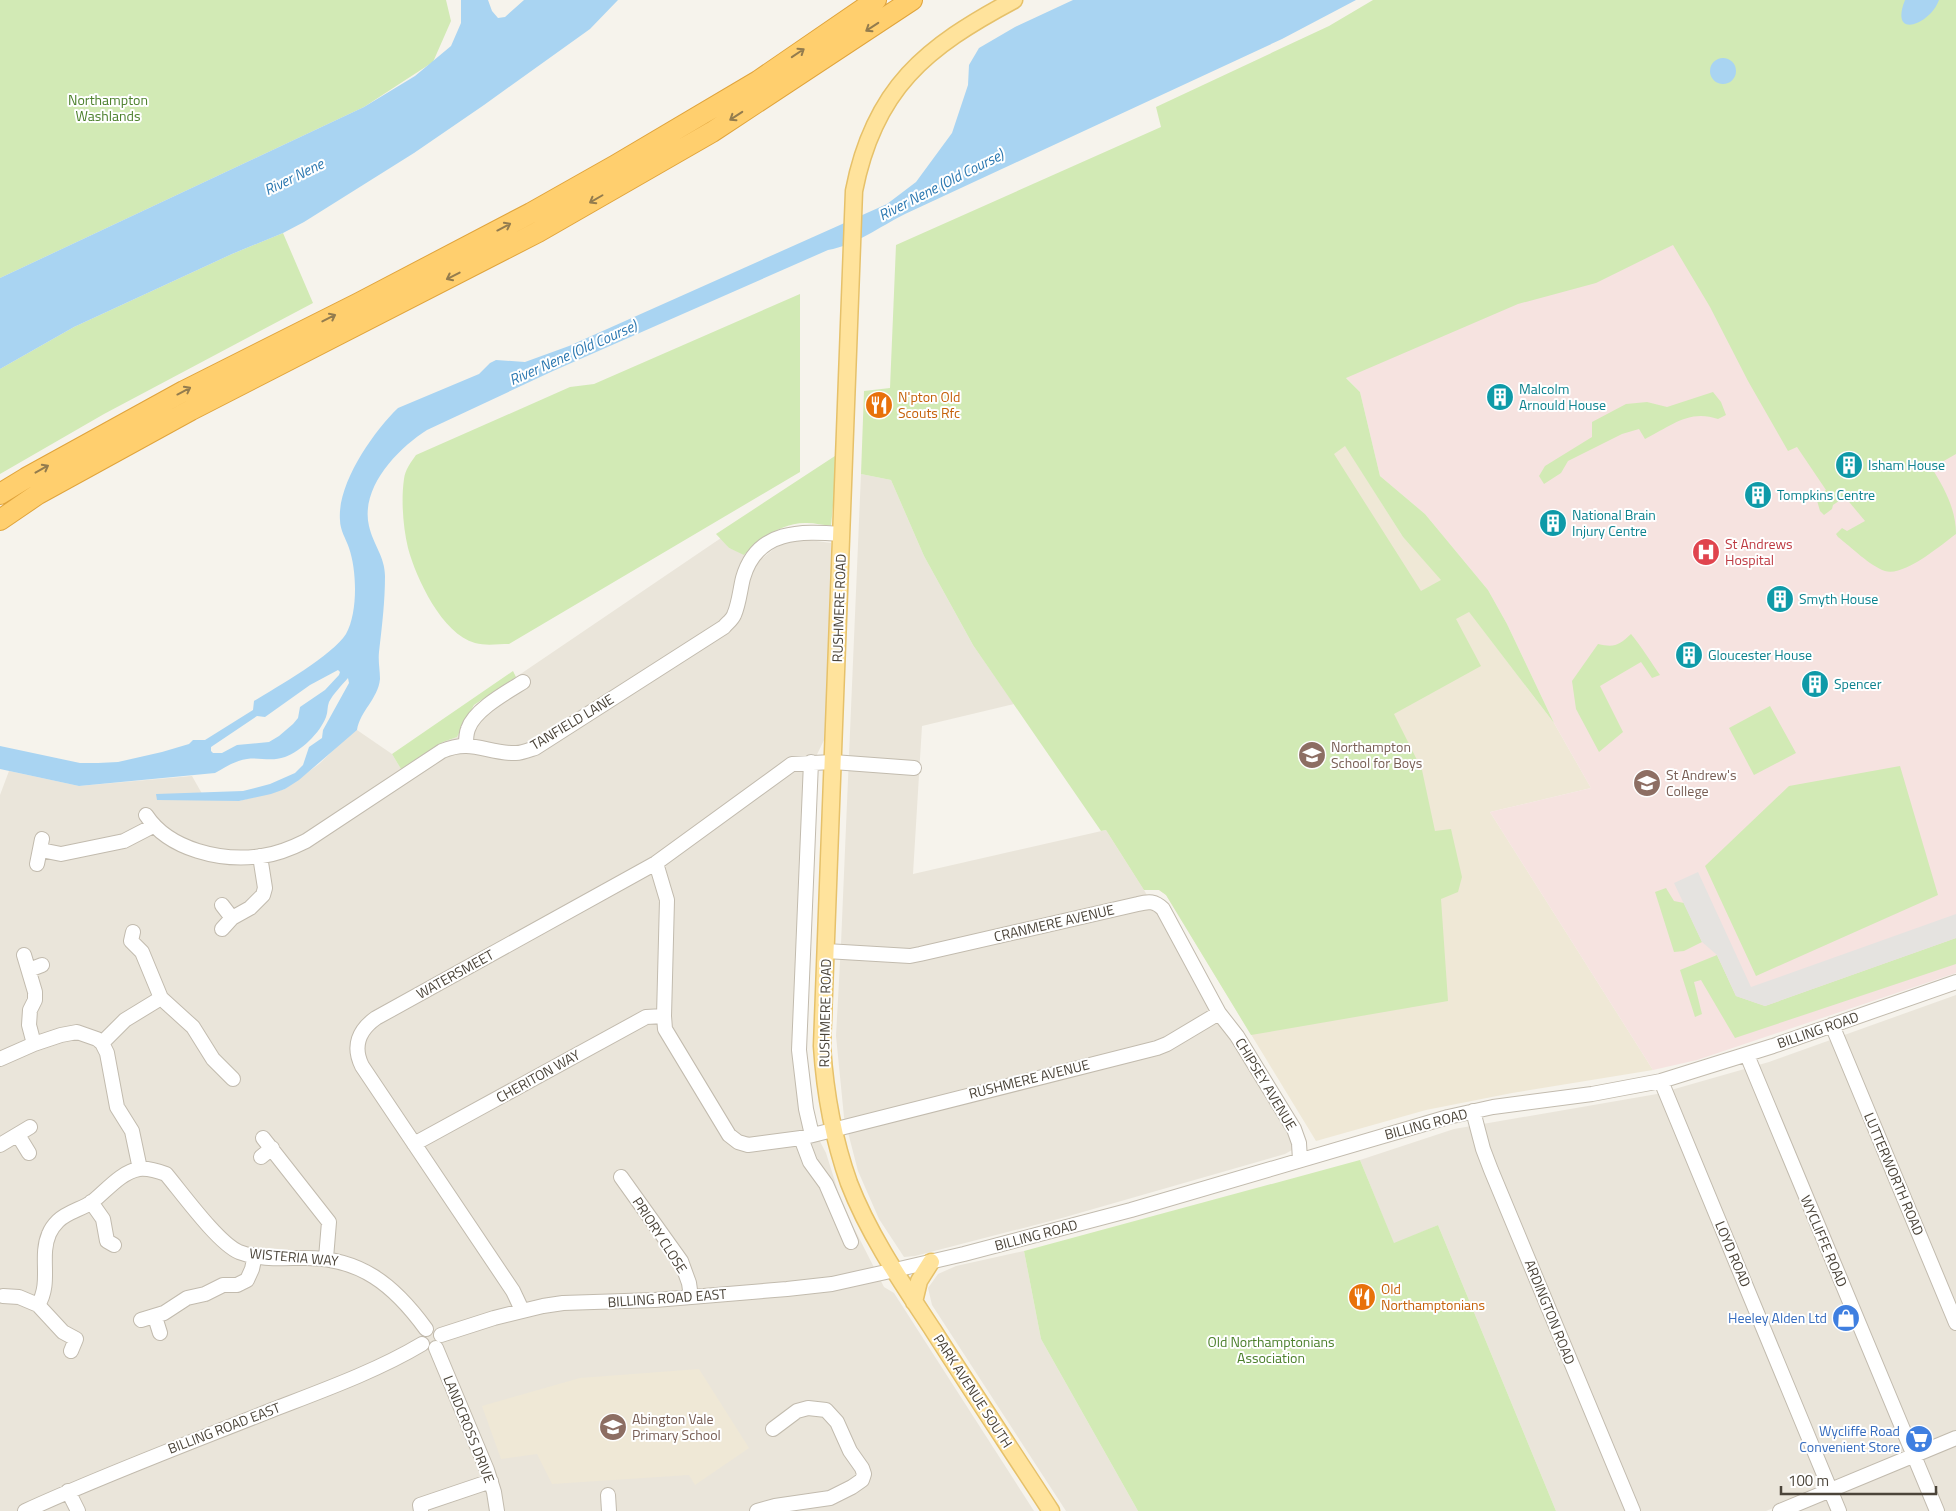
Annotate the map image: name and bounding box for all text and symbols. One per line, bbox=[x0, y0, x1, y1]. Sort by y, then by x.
one-way arrow bbox=[865, 22, 879, 32]
one-way arrow bbox=[791, 48, 805, 58]
park label: Northampton Washlands bbox=[68, 89, 148, 126]
one-way arrow bbox=[729, 111, 743, 121]
water label: River Nene (Old Course) bbox=[874, 142, 1009, 226]
water label: River Nene bbox=[260, 152, 328, 201]
one-way arrow bbox=[589, 194, 604, 204]
one-way arrow bbox=[497, 222, 512, 232]
one-way arrow bbox=[446, 272, 461, 281]
one-way arrow bbox=[322, 313, 337, 323]
water label: River Nene (Old Course) bbox=[505, 313, 642, 391]
place label: Malcolm Arnould House bbox=[1519, 378, 1606, 415]
building icon: Malcolm Arnould House bbox=[1485, 382, 1515, 412]
one-way arrow bbox=[177, 386, 191, 396]
place label: N'pton Old Scouts Rfc bbox=[898, 386, 961, 423]
restaurant icon: N'pton Old Scouts Rfc bbox=[864, 390, 894, 420]
building icon: Isham House bbox=[1834, 450, 1864, 480]
place label: Isham House bbox=[1868, 454, 1945, 475]
one-way arrow bbox=[34, 464, 48, 474]
building icon: Tompkins Centre bbox=[1743, 480, 1773, 510]
place label: Tompkins Centre bbox=[1777, 484, 1875, 505]
place label: National Brain Injury Centre bbox=[1572, 504, 1656, 541]
building icon: National Brain Injury Centre bbox=[1538, 508, 1568, 538]
place label: St Andrews Hospital bbox=[1725, 533, 1793, 570]
hospital icon: St Andrews Hospital bbox=[1691, 537, 1721, 567]
street label: RUSHMERE ROAD bbox=[826, 553, 851, 663]
building icon: Smyth House bbox=[1765, 584, 1795, 614]
place label: Smyth House bbox=[1799, 588, 1878, 609]
building icon: Gloucester House bbox=[1674, 640, 1704, 670]
place label: Gloucester House bbox=[1708, 644, 1812, 665]
building icon: Spencer bbox=[1800, 669, 1830, 699]
place label: Spencer bbox=[1834, 673, 1882, 694]
street label: TANFIELD LANE bbox=[526, 688, 618, 755]
place label: Northampton School for Boys bbox=[1331, 736, 1422, 773]
school or university icon: Northampton School for Boys bbox=[1297, 740, 1327, 770]
place label: St Andrew's College bbox=[1666, 764, 1736, 801]
school or university icon: St Andrew's College bbox=[1632, 768, 1662, 798]
street label: CRANMERE AVENUE bbox=[992, 898, 1116, 947]
street label: WATERSMEET bbox=[412, 943, 498, 1004]
street label: RUSHMERE ROAD bbox=[813, 958, 836, 1068]
street label: BILLING ROAD bbox=[1774, 1006, 1862, 1053]
street label: CHIPSEY AVENUE bbox=[1230, 1033, 1303, 1134]
street label: CHERITON WAY bbox=[492, 1044, 584, 1107]
street label: RUSHMERE AVENUE bbox=[966, 1053, 1092, 1104]
street label: BILLING ROAD bbox=[1382, 1102, 1470, 1145]
street label: LUTTERWORTH ROAD bbox=[1859, 1109, 1930, 1239]
street label: PRIORY CLOSE bbox=[628, 1192, 693, 1277]
street label: WYCLIFFE ROAD bbox=[1796, 1192, 1853, 1290]
street label: BILLING ROAD bbox=[992, 1213, 1080, 1256]
street label: LOYD ROAD bbox=[1710, 1217, 1757, 1290]
street label: WISTERIA WAY bbox=[249, 1242, 340, 1271]
street label: ARDINGTON ROAD bbox=[1520, 1256, 1581, 1367]
place label: Old Northamptonians bbox=[1381, 1278, 1485, 1315]
restaurant icon: Old Northamptonians bbox=[1347, 1282, 1377, 1312]
street label: BILLING ROAD EAST bbox=[607, 1283, 728, 1312]
shop icon: Heeley Alden Ltd bbox=[1831, 1303, 1861, 1333]
place label: Heeley Alden Ltd bbox=[1728, 1307, 1827, 1328]
street label: PARK AVENUE SOUTH bbox=[929, 1330, 1018, 1452]
park label: Old Northamptonians Association bbox=[1207, 1331, 1335, 1368]
street label: LANDCROSS DRIVE bbox=[438, 1372, 501, 1486]
street label: BILLING ROAD EAST bbox=[164, 1396, 284, 1459]
place label: Abington Vale Primary School bbox=[632, 1408, 721, 1445]
school or university icon: Abington Vale Primary School bbox=[598, 1412, 628, 1442]
place label: Wycliffe Road Convenient Store bbox=[1799, 1420, 1900, 1457]
supermarket icon: Wycliffe Road Convenient Store bbox=[1904, 1424, 1934, 1454]
scale bar bbox=[1781, 1464, 1936, 1496]
text: 100 m bbox=[1788, 1469, 1829, 1492]

